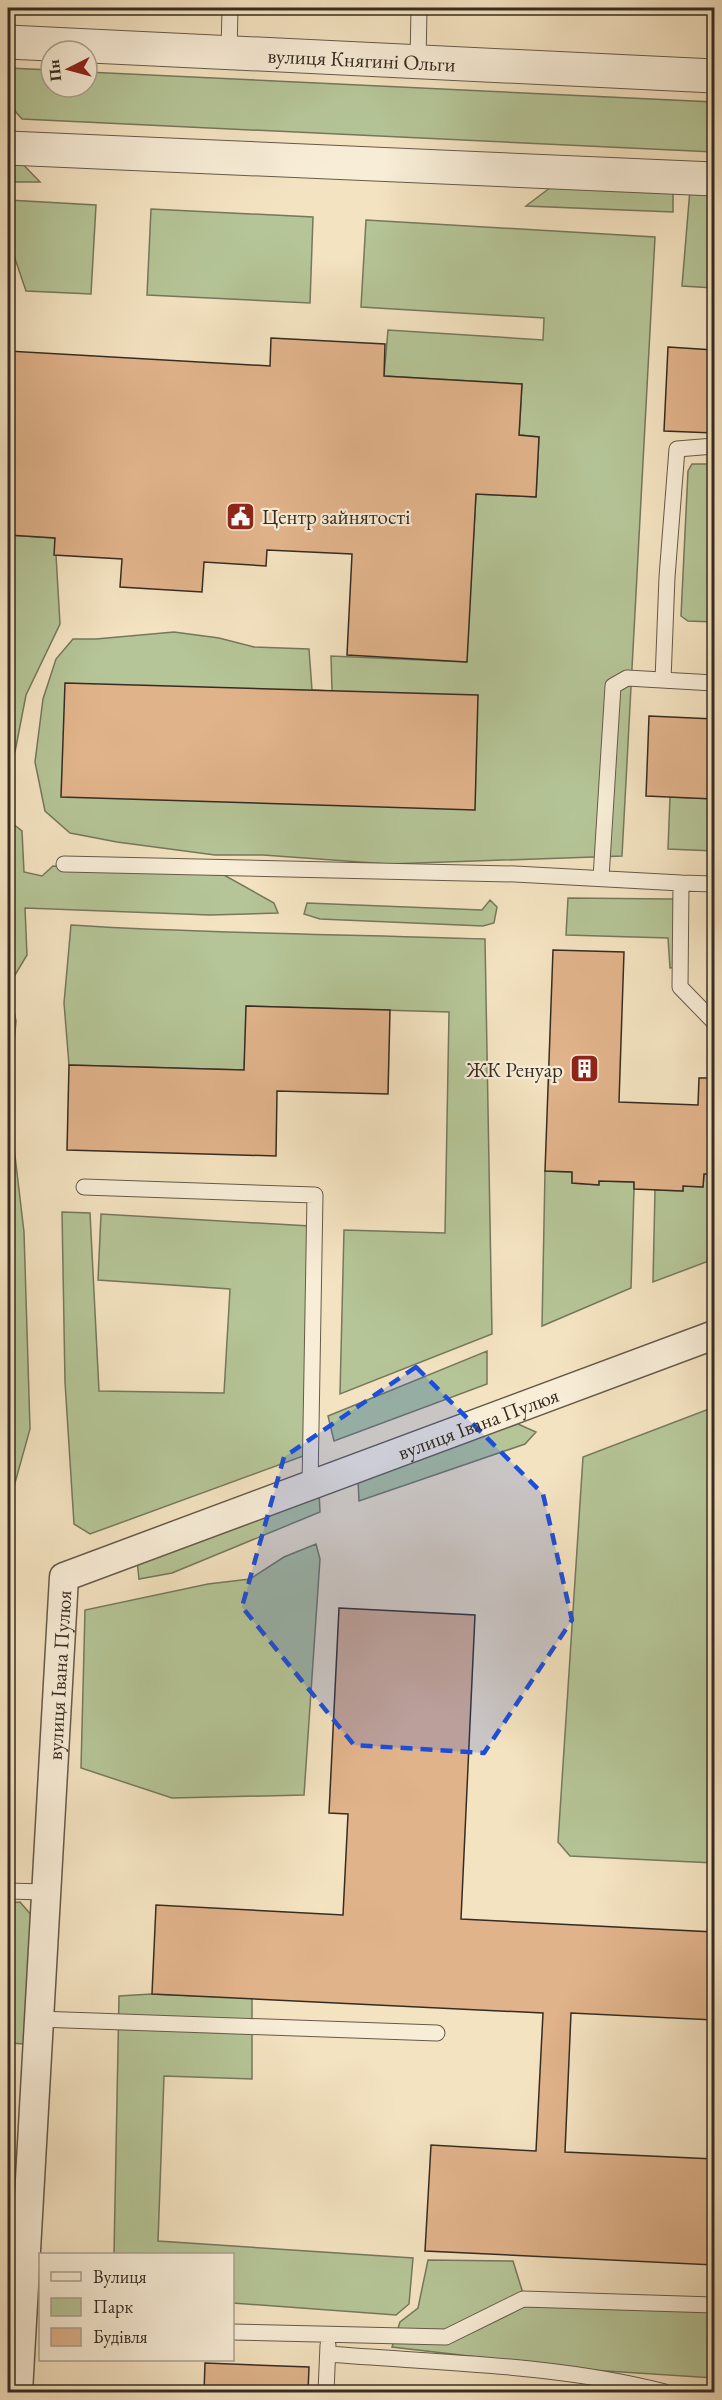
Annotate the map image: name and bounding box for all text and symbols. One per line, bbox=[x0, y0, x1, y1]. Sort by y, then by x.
north arrow bbox=[39, 39, 99, 99]
street label: вулиця Княгині Ольги bbox=[267, 41, 456, 77]
text: Пн bbox=[43, 59, 66, 82]
public building icon: Центр зайнятості bbox=[225, 500, 257, 532]
place label: Центр зайнятості bbox=[262, 503, 410, 530]
building icon: ЖК Ренуар bbox=[568, 1053, 600, 1085]
place label: ЖК Ренуар bbox=[465, 1056, 563, 1083]
street label: вулиця Івана Пулюя bbox=[394, 1381, 562, 1465]
street label: вулиця Івана Пулюя bbox=[40, 1590, 77, 1761]
legend bbox=[39, 2253, 234, 2361]
text: Вулиця bbox=[93, 2265, 146, 2288]
text: Парк bbox=[93, 2295, 133, 2318]
text: Будівля bbox=[93, 2325, 148, 2348]

